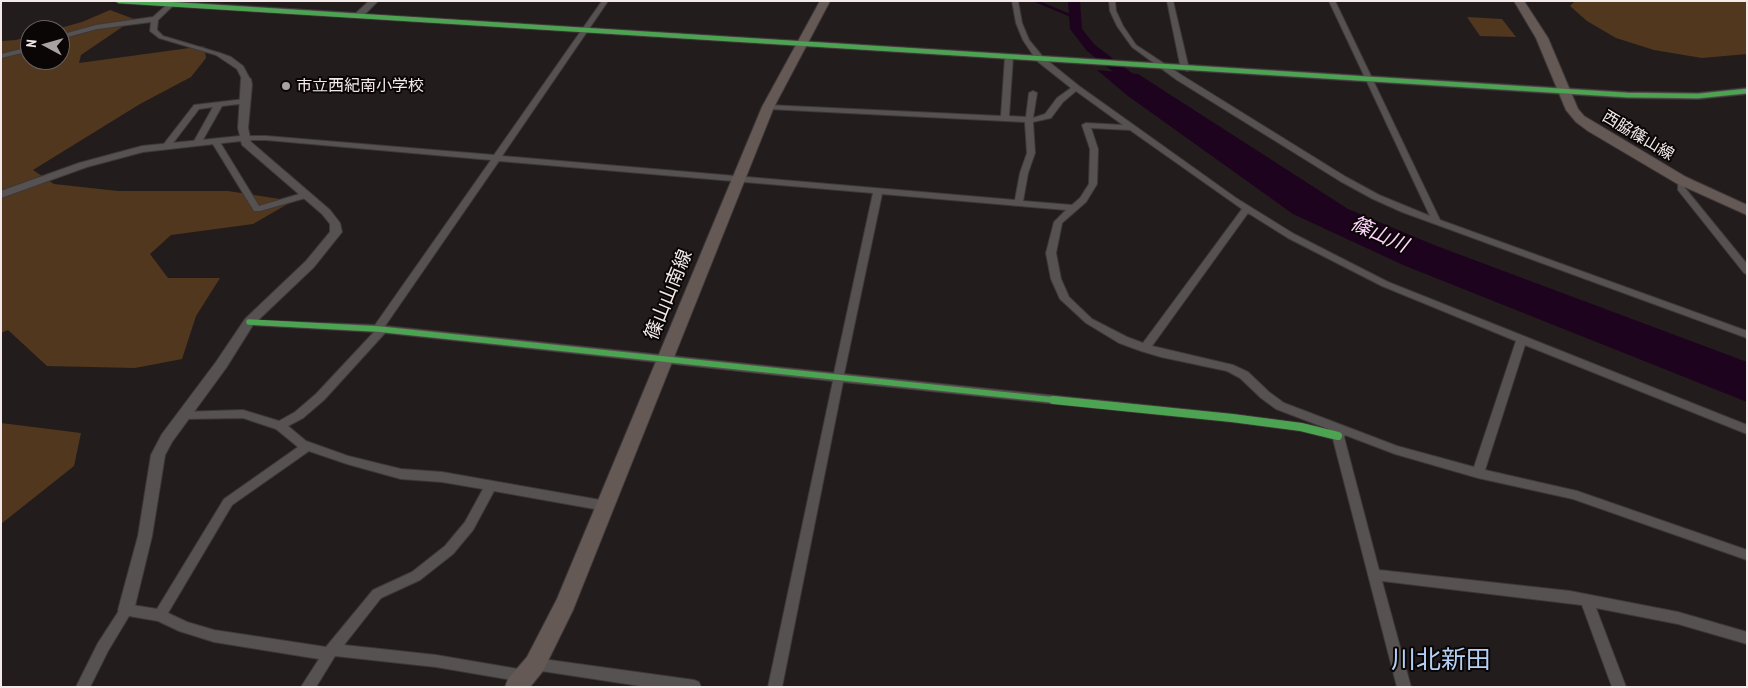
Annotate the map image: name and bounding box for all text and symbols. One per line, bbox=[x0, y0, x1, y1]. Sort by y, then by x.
north arrow bbox=[20, 20, 70, 70]
text: N bbox=[22, 39, 40, 48]
place label: 市立西紀南小学校 bbox=[296, 76, 424, 96]
marker: 市立西紀南小学校 bbox=[280, 80, 292, 92]
street label: 西脇篠山線 bbox=[1599, 107, 1677, 165]
water label: 篠山川 bbox=[1347, 212, 1411, 258]
street label: 篠山山南線 bbox=[641, 247, 697, 343]
district label: 川北新田 bbox=[1391, 646, 1491, 676]

